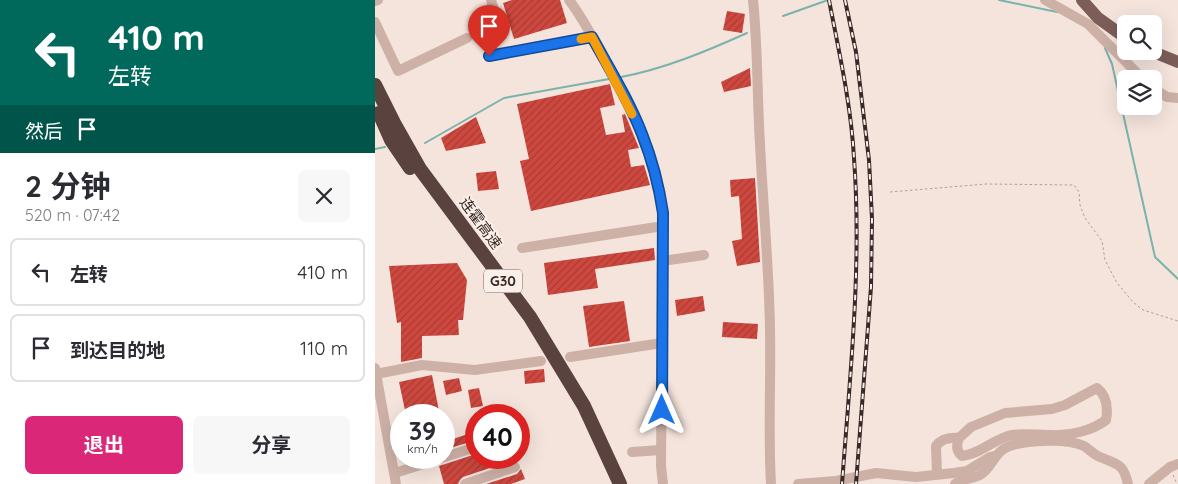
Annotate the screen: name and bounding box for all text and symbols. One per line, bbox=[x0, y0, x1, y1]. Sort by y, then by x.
pin bbox=[468, 5, 510, 56]
icon: arrive bbox=[475, 12, 503, 40]
text: 410 m bbox=[108, 15, 205, 59]
map controls bbox=[1117, 15, 1162, 115]
button: search bbox=[1117, 15, 1162, 60]
icon: left bbox=[25, 20, 90, 85]
text: 左转 bbox=[108, 62, 152, 90]
button: layers bbox=[1117, 70, 1162, 115]
icon: arrive bbox=[73, 115, 101, 143]
text: 然后 bbox=[25, 119, 63, 143]
text: 2 分钟 bbox=[25, 167, 110, 205]
button: close bbox=[298, 170, 350, 222]
street label: 连霍高速 bbox=[456, 193, 506, 253]
text: 520 m · 07:42 bbox=[25, 205, 120, 225]
icon: left bbox=[27, 258, 55, 286]
text: 410 m bbox=[297, 260, 348, 284]
text: 左转 bbox=[70, 262, 108, 286]
road number: G30 bbox=[484, 270, 522, 292]
icon: arrive bbox=[27, 334, 55, 362]
text: 110 m bbox=[300, 336, 348, 360]
text: 到达目的地 bbox=[70, 338, 165, 362]
position arrow bbox=[635, 383, 687, 435]
speed limit sign: 40 bbox=[465, 404, 530, 469]
text: 39 bbox=[409, 415, 436, 446]
button: 退出 bbox=[25, 416, 183, 474]
button: 分享 bbox=[193, 416, 350, 474]
text: km/h bbox=[407, 441, 438, 456]

